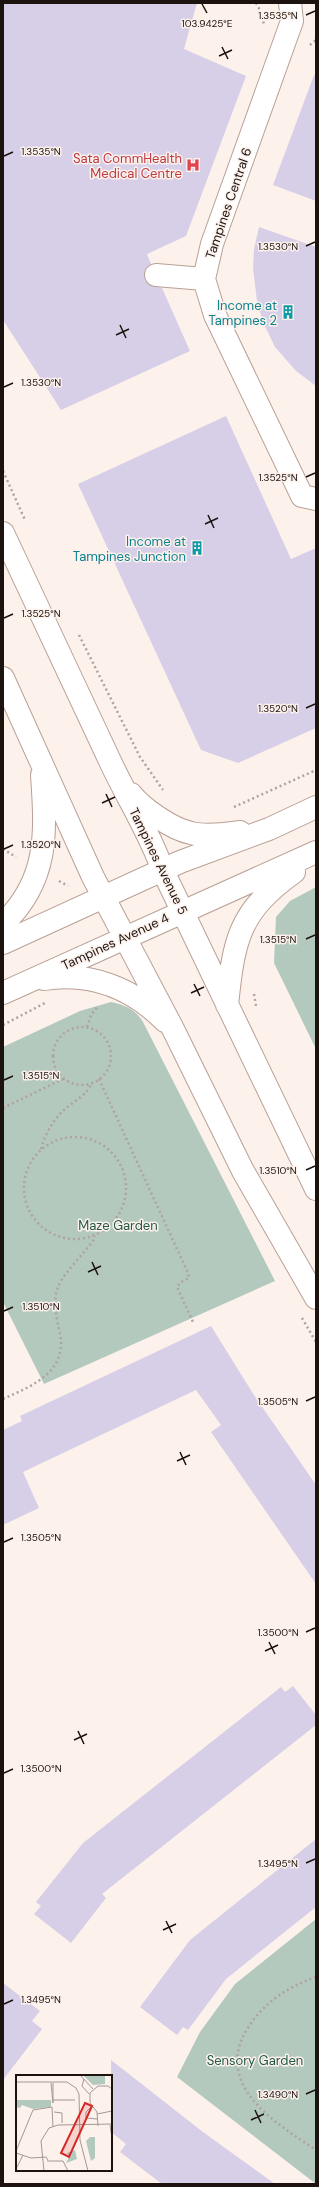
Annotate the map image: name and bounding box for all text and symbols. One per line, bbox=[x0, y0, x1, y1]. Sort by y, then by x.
text: 1.3535°N bbox=[258, 9, 298, 22]
text: 103.9425°E bbox=[182, 17, 233, 30]
text: 1.3535°N bbox=[21, 145, 61, 158]
street label: Tampines Central 6 bbox=[201, 145, 256, 261]
place label: Sata CommHealth Medical Centre bbox=[73, 150, 182, 182]
hospital icon: Sata CommHealth Medical Centre bbox=[185, 157, 201, 173]
text: 1.3530°N bbox=[258, 240, 298, 253]
place label: Income at Tampines 2 bbox=[208, 297, 277, 329]
building icon: Income at Tampines 2 bbox=[280, 304, 296, 320]
text: 1.3530°N bbox=[21, 376, 61, 389]
text: 1.3525°N bbox=[258, 471, 298, 484]
place label: Income at Tampines Junction bbox=[73, 533, 186, 565]
building icon: Income at Tampines Junction bbox=[189, 540, 205, 556]
text: 1.3525°N bbox=[21, 607, 61, 620]
text: 1.3520°N bbox=[258, 702, 298, 715]
street label: Tampines Avenue 5 bbox=[125, 805, 192, 917]
text: 1.3520°N bbox=[21, 838, 61, 851]
street label: Tampines Avenue 4 bbox=[59, 909, 172, 974]
text: 1.3515°N bbox=[260, 933, 296, 946]
text: 1.3515°N bbox=[23, 1069, 59, 1082]
text: 1.3510°N bbox=[259, 1164, 297, 1177]
park label: Maze Garden bbox=[78, 1217, 158, 1234]
text: 1.3510°N bbox=[22, 1300, 60, 1313]
text: 1.3505°N bbox=[258, 1395, 298, 1408]
text: 1.3505°N bbox=[21, 1531, 61, 1544]
text: 1.3500°N bbox=[257, 1626, 299, 1639]
text: 1.3500°N bbox=[20, 1762, 62, 1775]
text: 1.3495°N bbox=[258, 1857, 298, 1870]
text: 1.3495°N bbox=[21, 1993, 61, 2006]
park label: Sensory Garden bbox=[207, 2052, 303, 2069]
inset map bbox=[16, 2075, 112, 2171]
text: 1.3490°N bbox=[258, 2088, 298, 2101]

